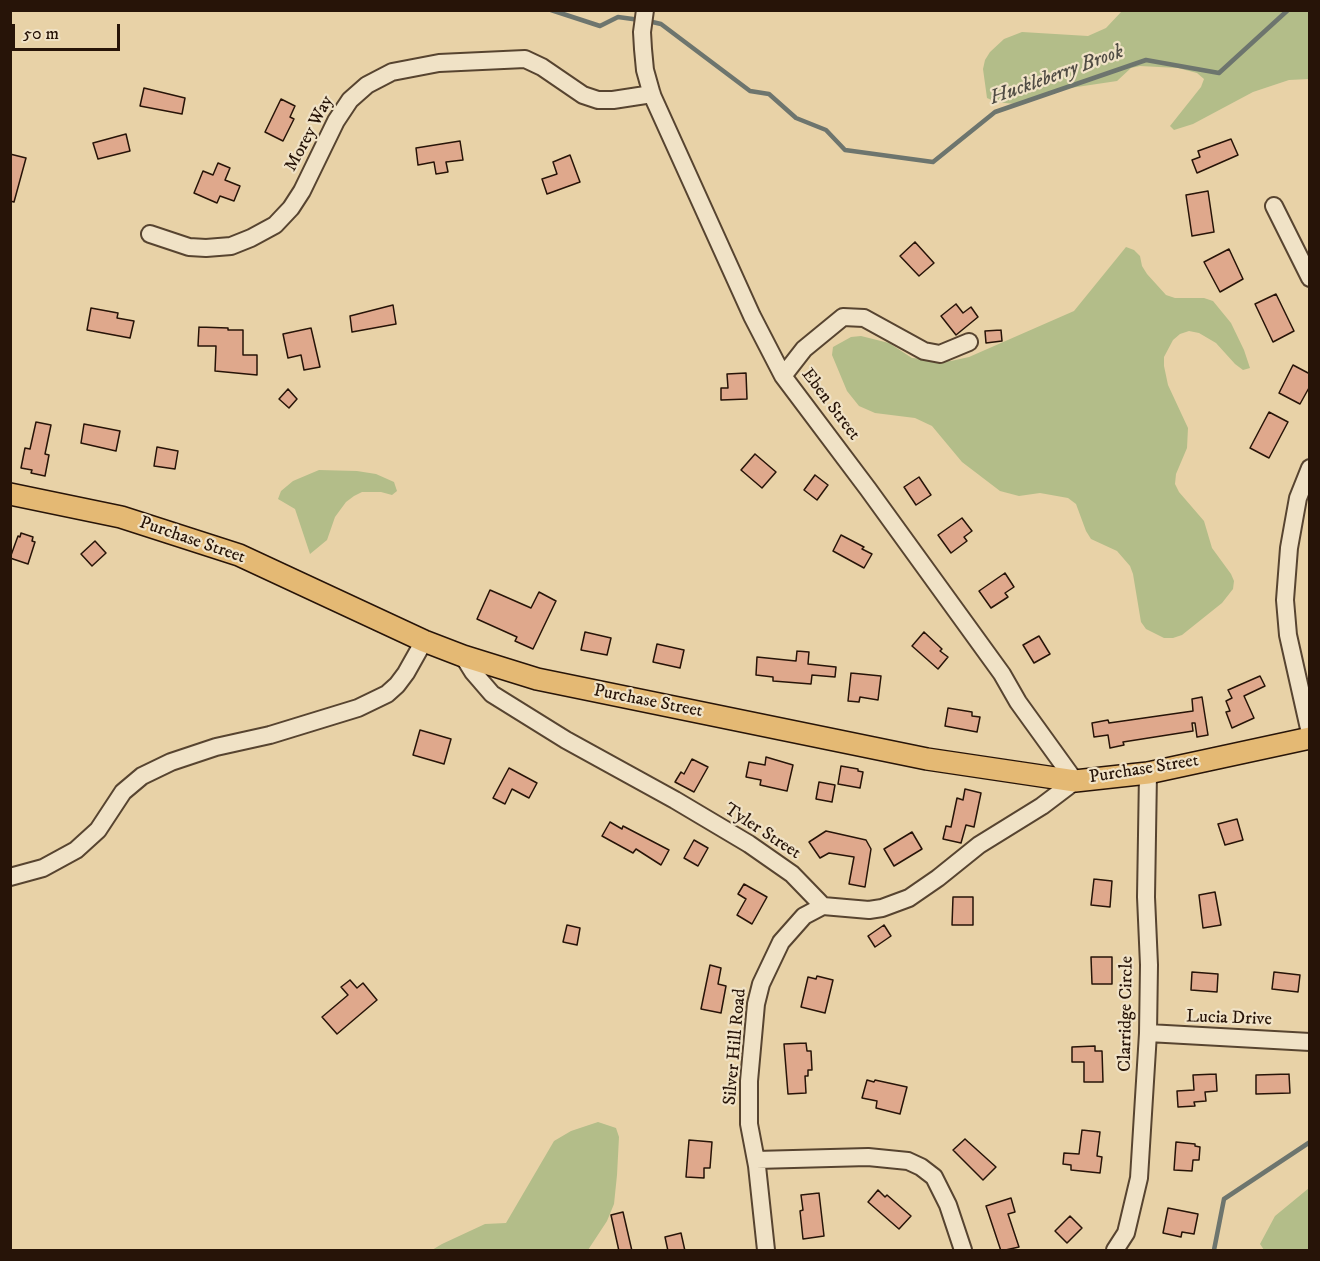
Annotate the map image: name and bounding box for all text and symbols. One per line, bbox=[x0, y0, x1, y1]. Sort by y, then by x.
scale bar bbox=[15, 12, 123, 50]
text: 50 m bbox=[23, 23, 59, 45]
water label: Huckleberry Brook bbox=[987, 41, 1127, 111]
street label: Morey Way bbox=[281, 92, 339, 176]
street label: Eben Street bbox=[796, 365, 864, 445]
street label: Purchase Street bbox=[136, 513, 248, 569]
street label: Purchase Street bbox=[592, 681, 704, 723]
street label: Purchase Street bbox=[1088, 751, 1200, 789]
street label: Tyler Street bbox=[720, 799, 804, 865]
street label: Clarridge Circle bbox=[1115, 956, 1139, 1072]
street label: Silver Hill Road bbox=[720, 988, 752, 1106]
street label: Lucia Drive bbox=[1186, 1007, 1272, 1031]

